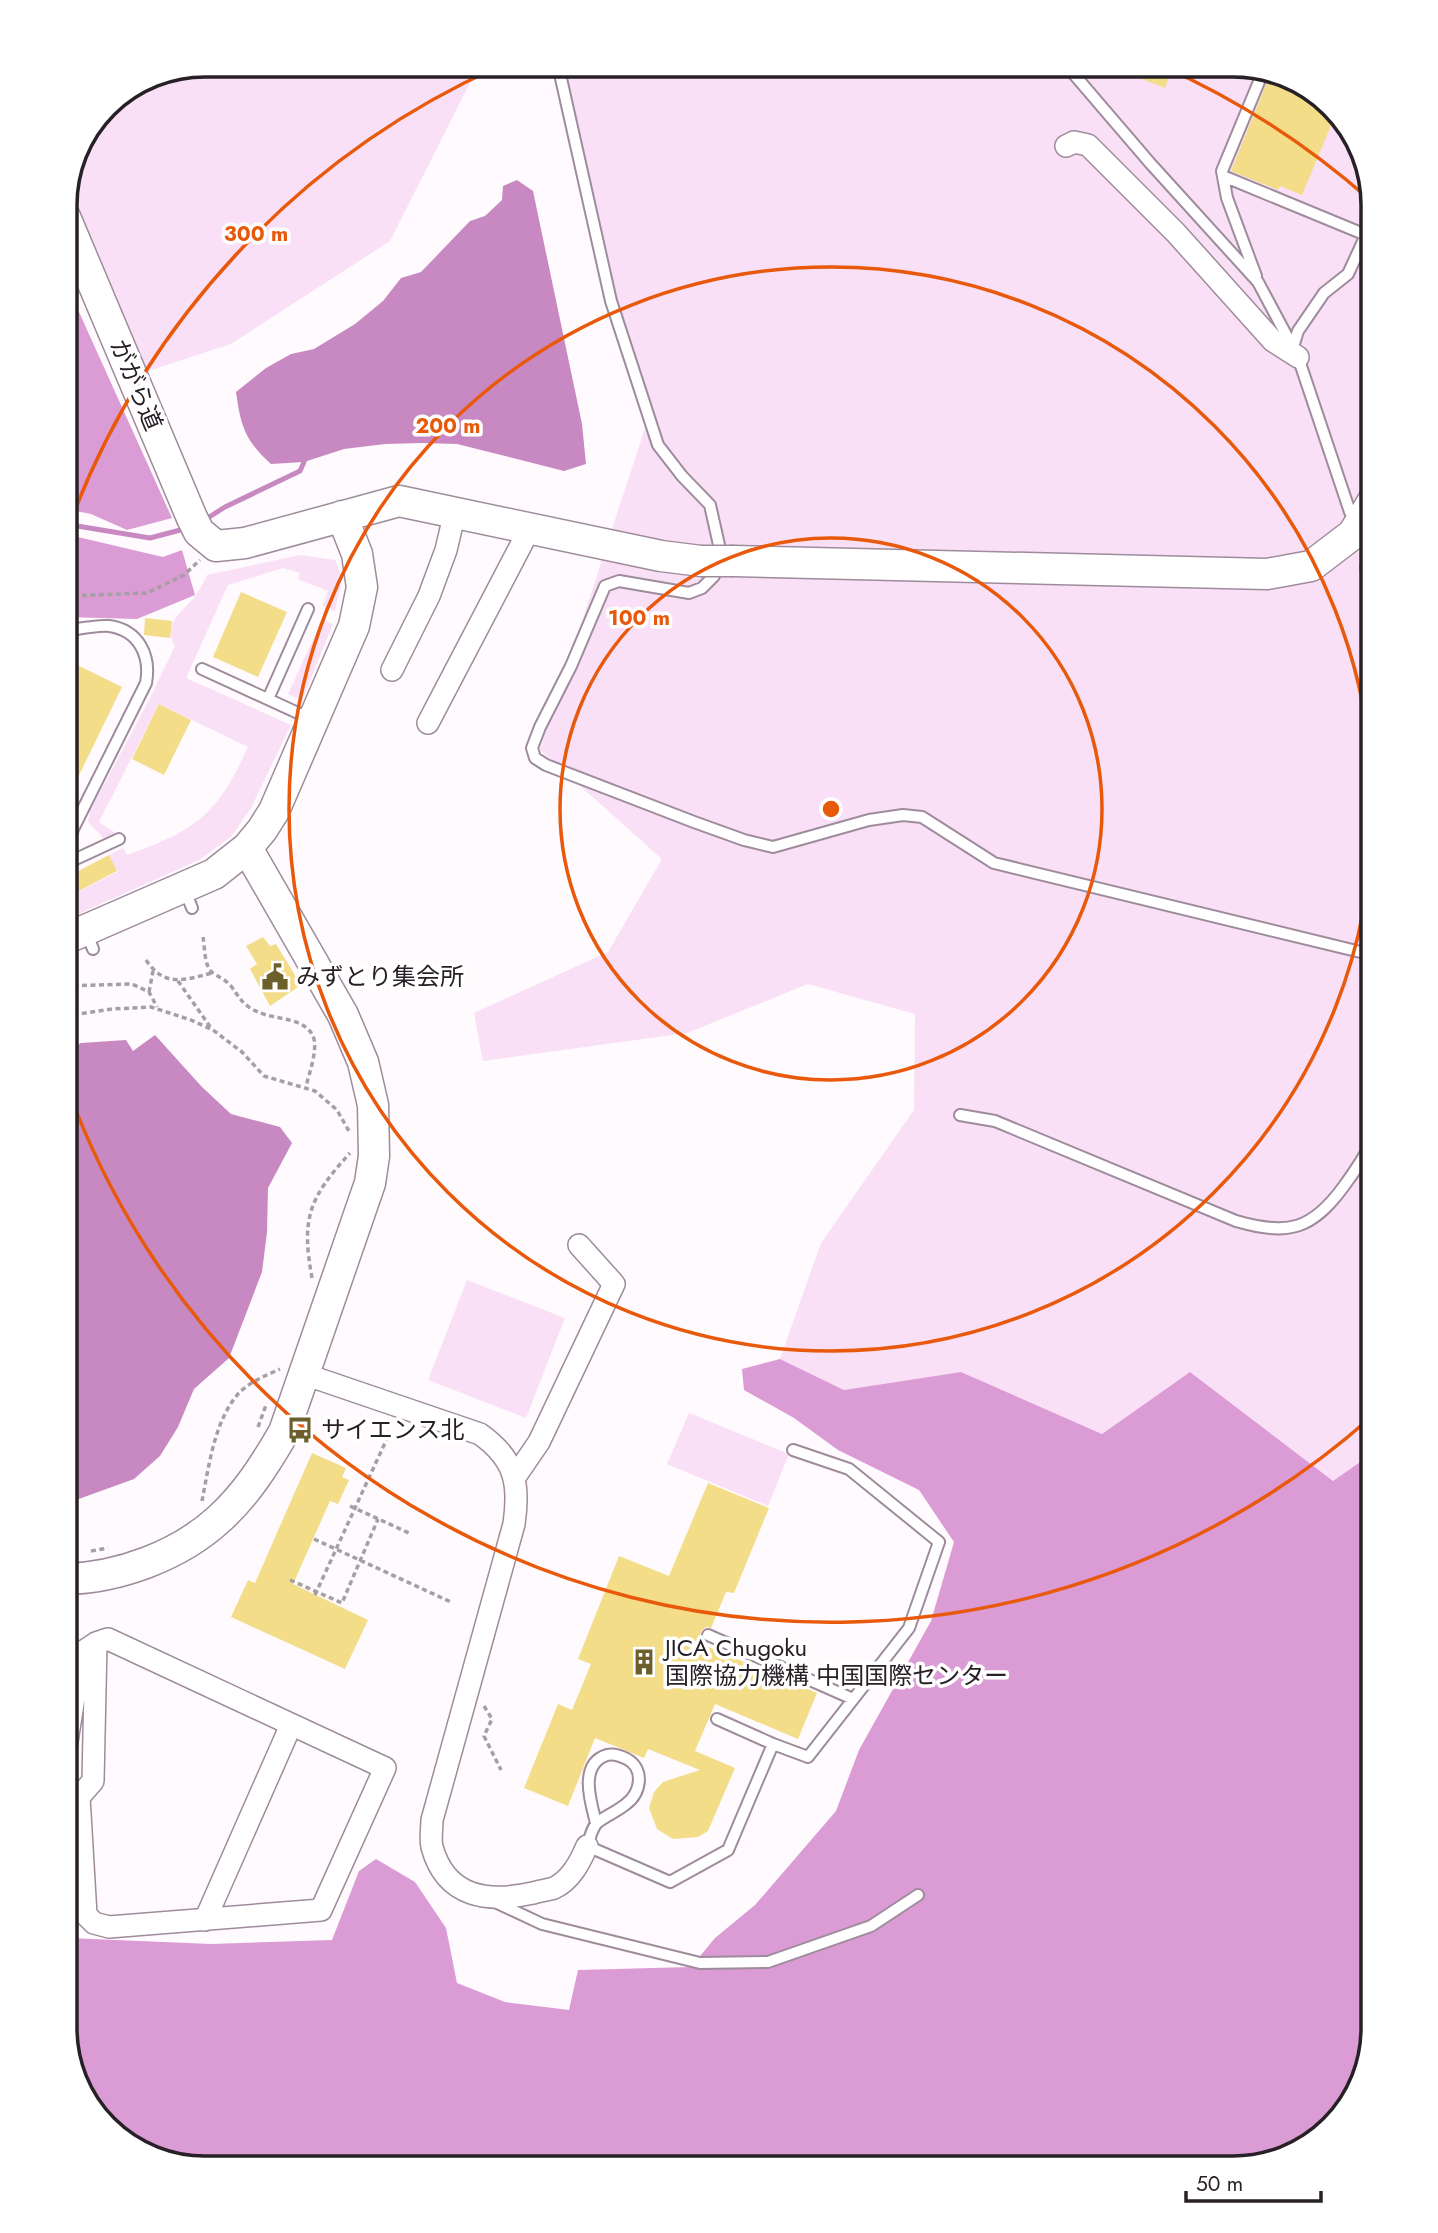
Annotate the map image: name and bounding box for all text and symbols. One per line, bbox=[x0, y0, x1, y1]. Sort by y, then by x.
text: 300 m bbox=[224, 219, 288, 249]
street label: ががら道 bbox=[102, 334, 171, 436]
text: 200 m bbox=[415, 411, 481, 441]
text: 100 m bbox=[608, 603, 670, 633]
centre of rings bbox=[819, 797, 843, 821]
place label: みずとり集会所 bbox=[296, 959, 464, 994]
public building icon: みずとり集会所 bbox=[260, 962, 290, 992]
place label: サイエンス北 bbox=[321, 1412, 464, 1447]
bus stop icon: サイエンス北 bbox=[285, 1415, 315, 1445]
place label: JICA Chugoku 国際協力機構 中国国際センター bbox=[662, 1630, 1008, 1693]
building icon: JICA Chugoku 国際協力機構 中国国際センター bbox=[629, 1647, 659, 1677]
scale bar bbox=[1186, 2160, 1321, 2204]
text: 50 m bbox=[1196, 2169, 1243, 2199]

